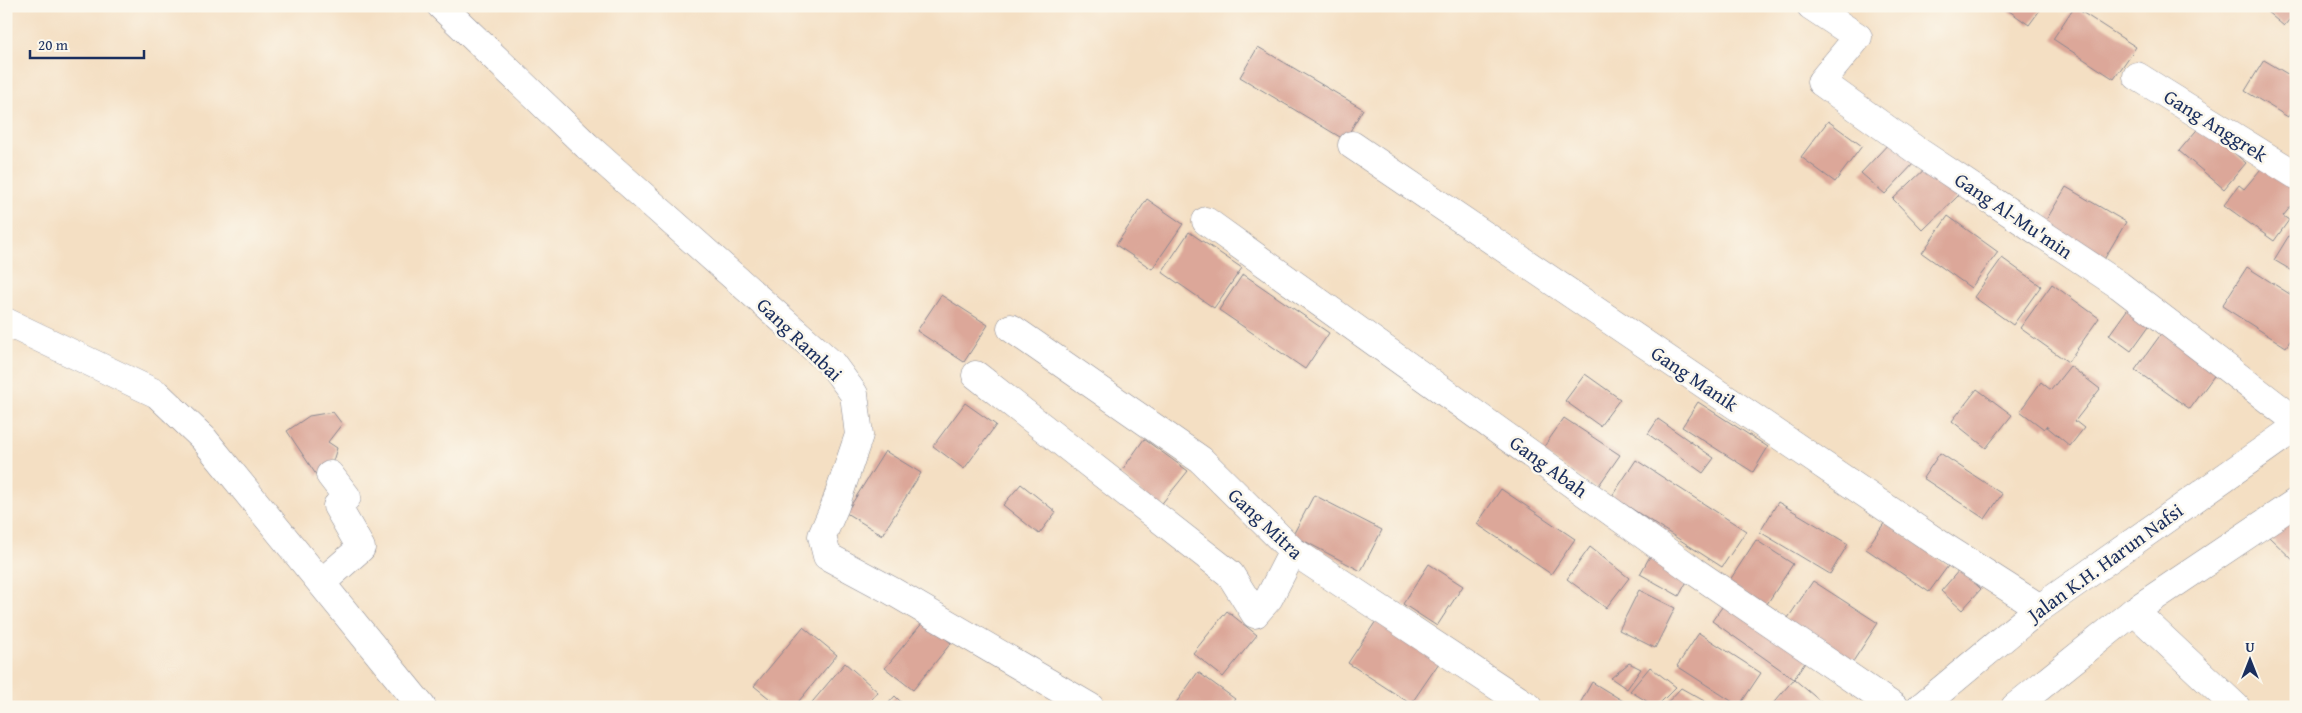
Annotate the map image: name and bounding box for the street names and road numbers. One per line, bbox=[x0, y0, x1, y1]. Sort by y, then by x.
street label: Gang Anggrek bbox=[2158, 82, 2274, 169]
street label: Gang Al-Mu'min bbox=[1949, 165, 2079, 265]
street label: Gang Rambai bbox=[751, 291, 850, 388]
street label: Gang Manik bbox=[1646, 338, 1745, 418]
street label: Gang Abah bbox=[1504, 428, 1594, 504]
street label: Gang Mitra bbox=[1222, 481, 1310, 566]
street label: Jalan K.H. Harun Nafsi bbox=[2019, 496, 2189, 630]

